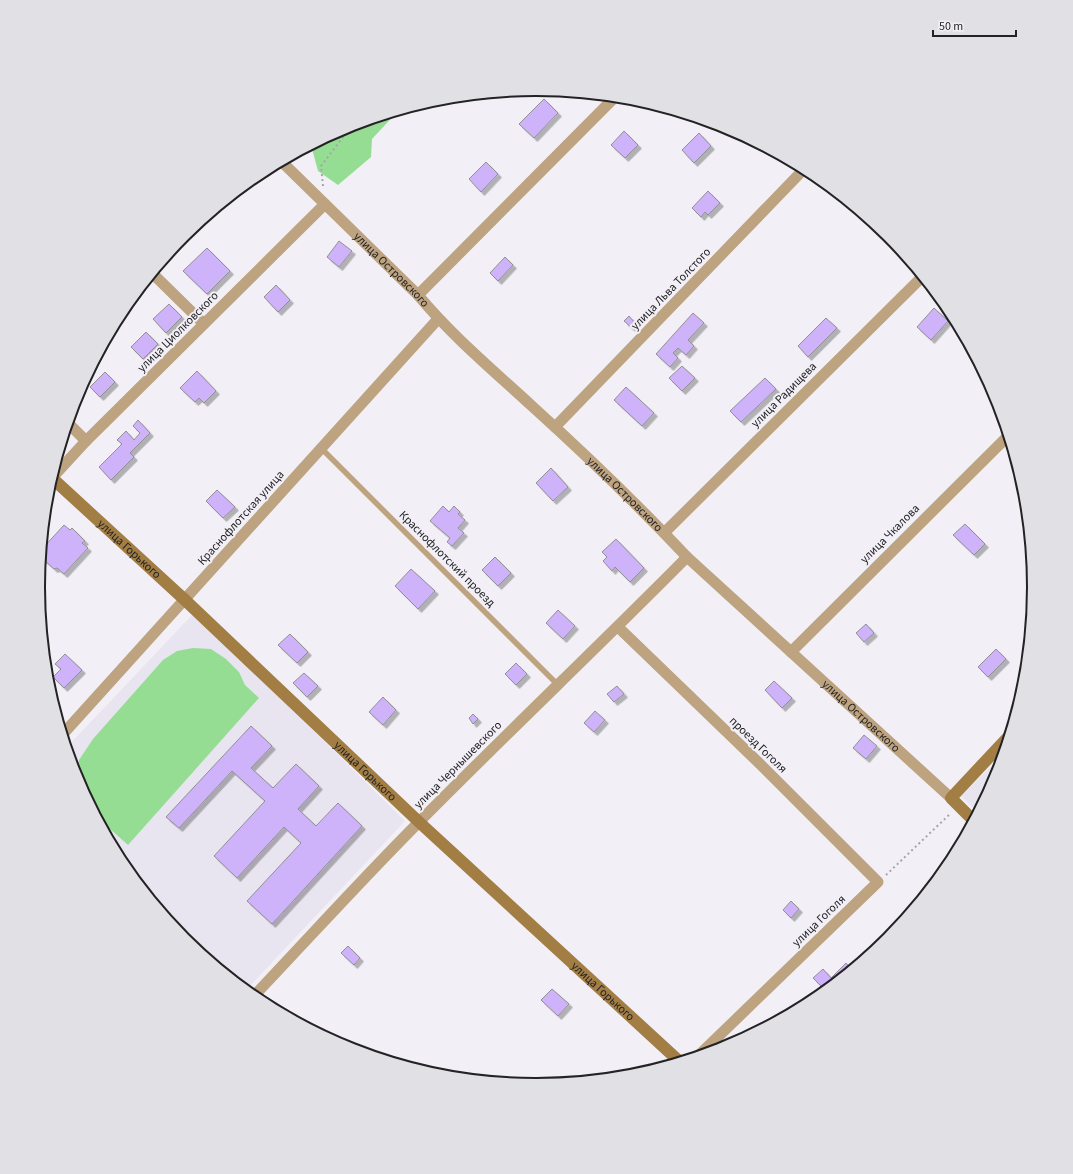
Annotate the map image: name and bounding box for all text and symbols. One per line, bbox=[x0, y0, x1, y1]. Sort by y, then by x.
scale bar bbox=[933, 12, 1016, 38]
text: 50 m bbox=[939, 18, 963, 35]
street label: улица Островского bbox=[350, 228, 433, 311]
street label: улица Льва Толстого bbox=[627, 244, 715, 334]
street label: улица Циолковского bbox=[134, 288, 222, 376]
street label: улица Радищева bbox=[747, 358, 821, 432]
street label: улица Островского bbox=[583, 453, 667, 536]
street label: Краснофлотская улица bbox=[194, 467, 288, 569]
street label: улица Чкалова bbox=[856, 500, 924, 568]
street label: Краснофлотский проезд bbox=[395, 507, 499, 611]
street label: улица Горького bbox=[94, 515, 165, 583]
street label: улица Островского bbox=[818, 676, 904, 756]
street label: проезд Гоголя bbox=[725, 713, 791, 777]
street label: улица Чернышевского bbox=[410, 717, 506, 813]
street label: улица Горького bbox=[330, 737, 400, 805]
street label: улица Гоголя bbox=[788, 891, 850, 951]
street label: улица Горького bbox=[567, 958, 639, 1025]

